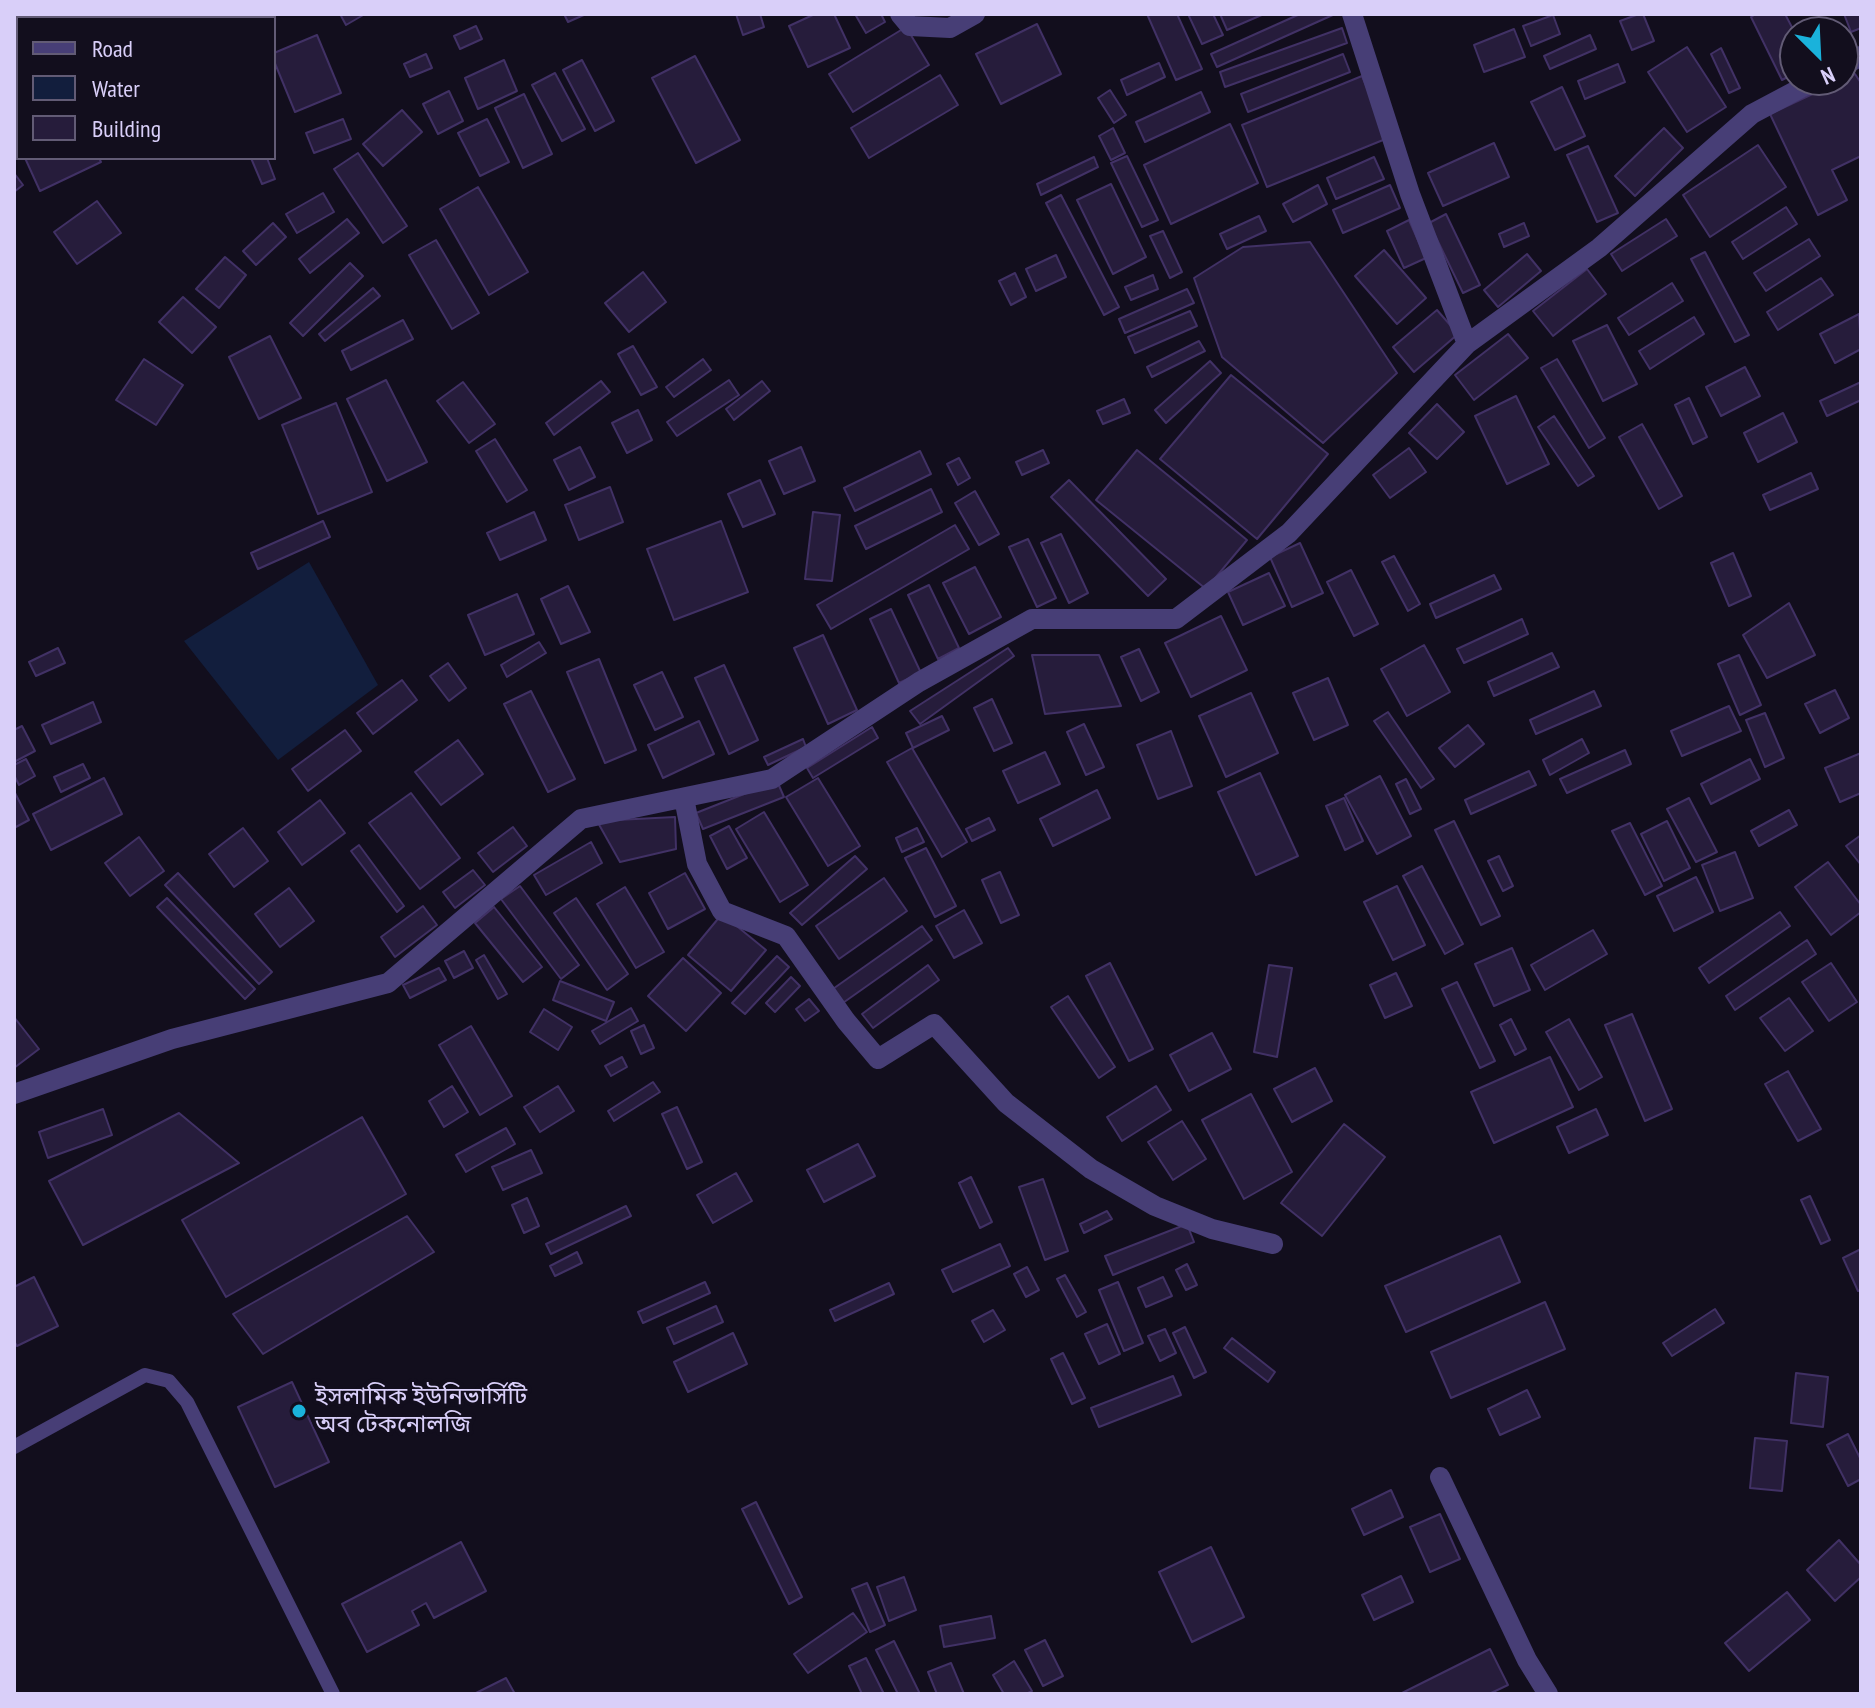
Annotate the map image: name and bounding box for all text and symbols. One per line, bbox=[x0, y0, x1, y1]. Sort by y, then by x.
legend bbox=[16, 16, 276, 160]
north arrow bbox=[1779, 16, 1859, 96]
text: Road bbox=[92, 33, 133, 64]
text: N bbox=[1817, 61, 1839, 91]
text: Water bbox=[92, 73, 140, 104]
text: Building bbox=[92, 113, 161, 144]
place label: ইসলামিক ইউনিভার্সিটি অব টেকনোলজি bbox=[315, 1383, 527, 1439]
marker: ইসলামিক ইউনিভার্সিটি অব টেকনোলজি bbox=[290, 1402, 308, 1420]

